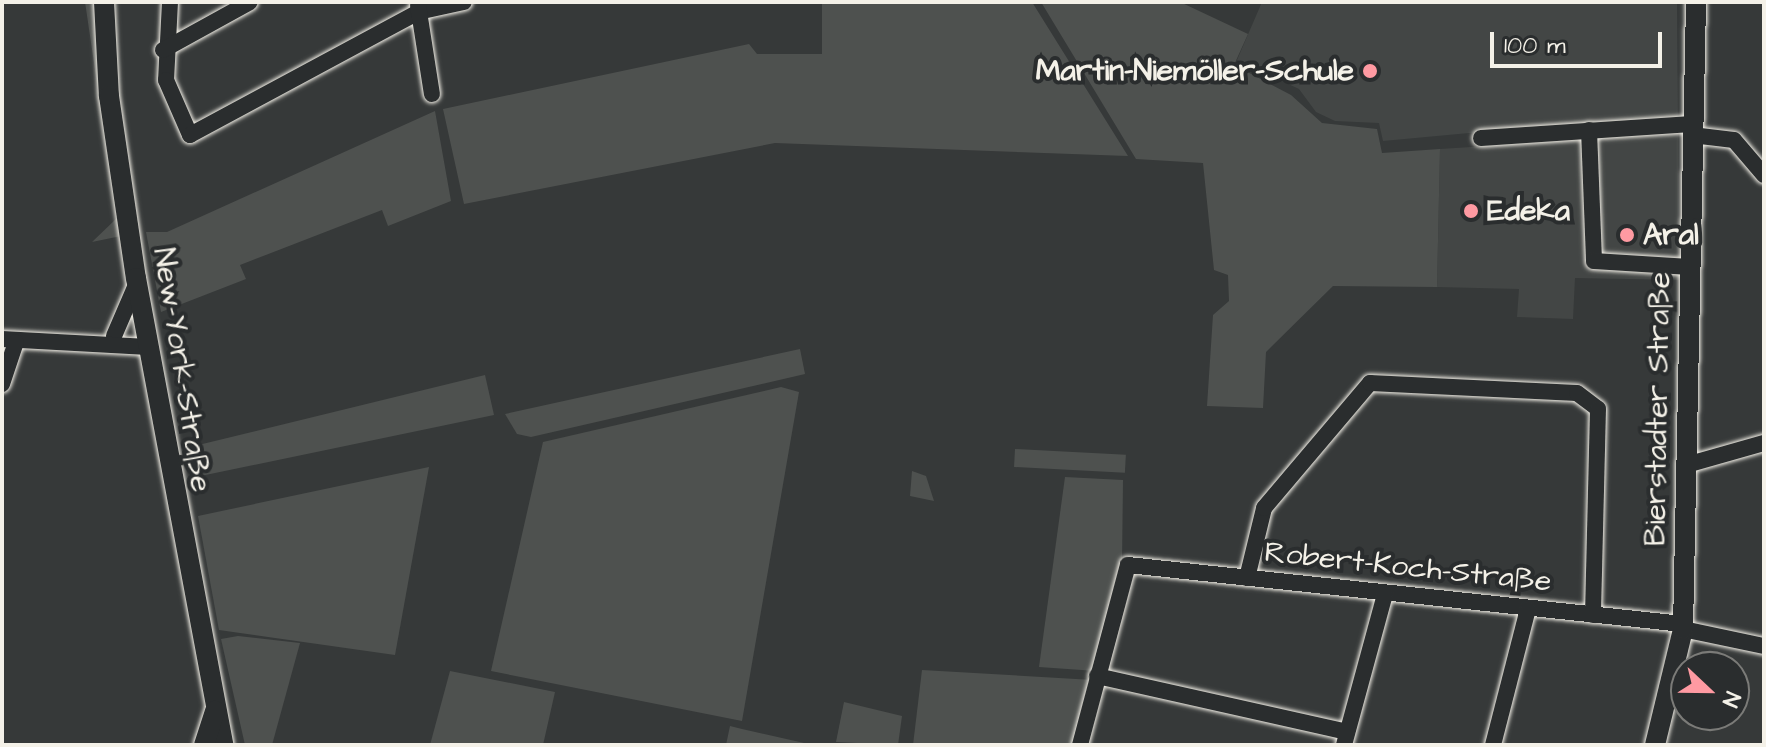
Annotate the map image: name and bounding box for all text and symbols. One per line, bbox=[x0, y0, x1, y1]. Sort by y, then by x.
scale bar bbox=[1494, 16, 1666, 66]
text: 100 m bbox=[1504, 29, 1566, 63]
place label: Martin-Niemöller-Schule bbox=[1036, 53, 1354, 89]
marker: Martin-Niemöller-Schule bbox=[1361, 62, 1379, 80]
place label: Edeka bbox=[1487, 193, 1570, 229]
marker: Edeka bbox=[1462, 202, 1480, 220]
place label: Aral bbox=[1643, 217, 1699, 253]
marker: Aral bbox=[1618, 226, 1636, 244]
street label: New-York-Straße bbox=[145, 245, 219, 495]
street label: Bierstadter Straße bbox=[1638, 272, 1678, 546]
street label: Robert-Koch-Straße bbox=[1263, 534, 1553, 600]
north arrow bbox=[1670, 651, 1750, 731]
text: N bbox=[1714, 687, 1748, 712]

